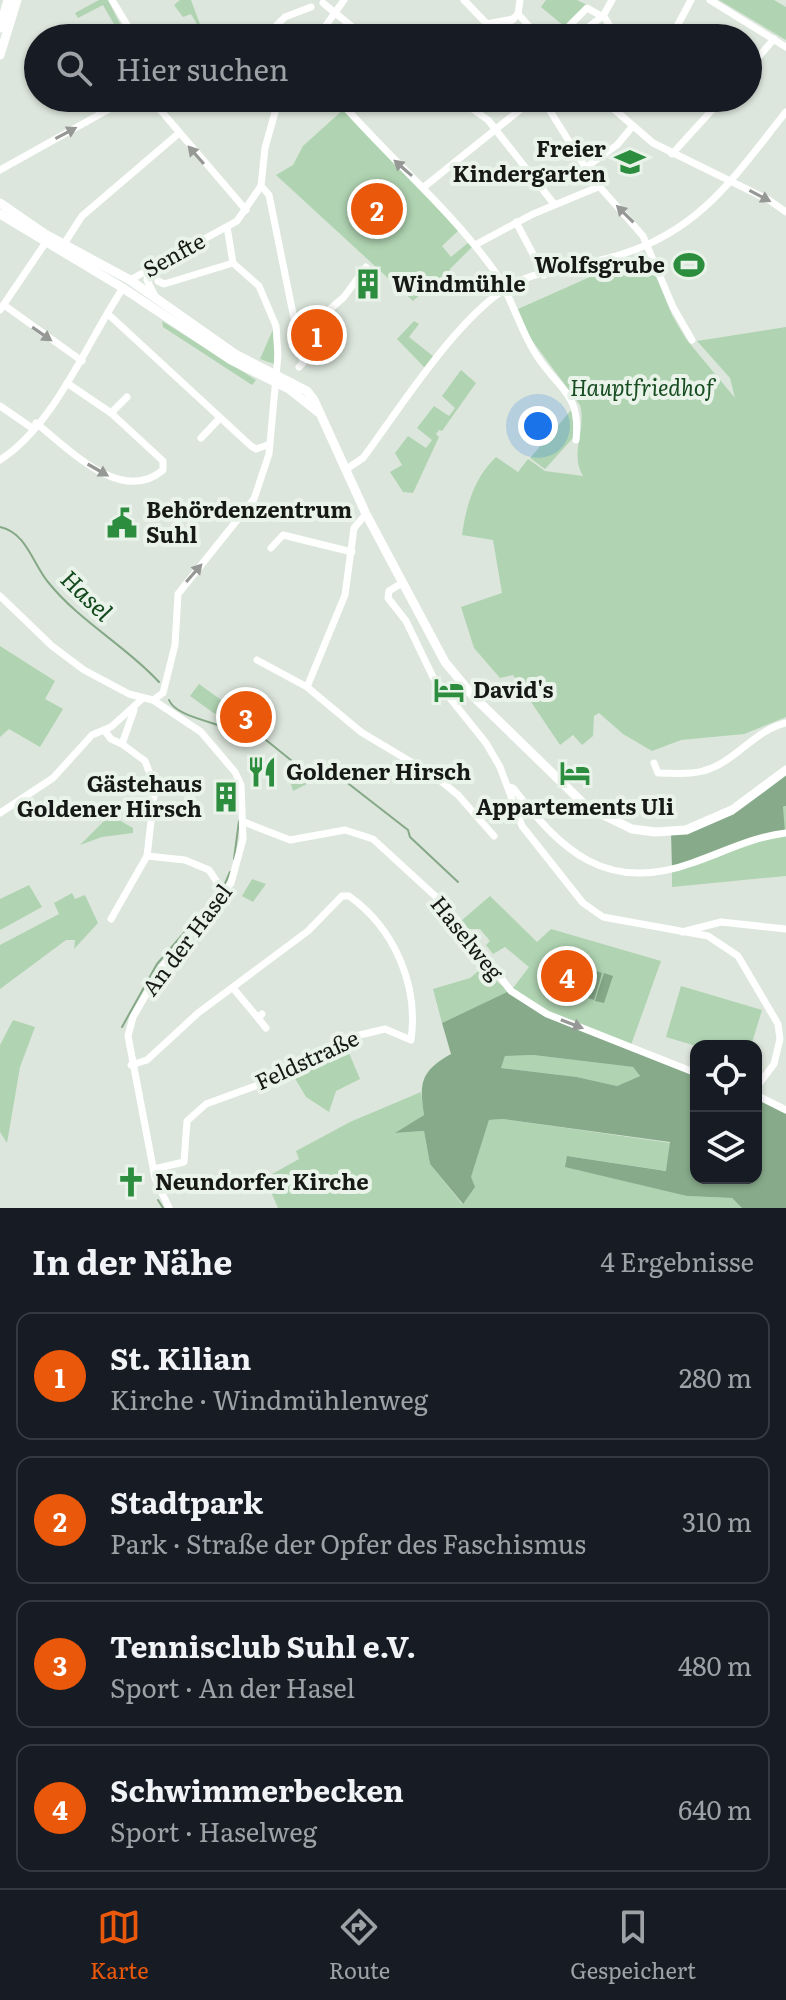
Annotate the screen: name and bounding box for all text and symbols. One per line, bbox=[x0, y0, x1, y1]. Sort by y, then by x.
search box bbox=[24, 24, 762, 112]
icon: search bbox=[52, 46, 96, 90]
text: Hier suchen bbox=[116, 46, 289, 90]
one-way arrow bbox=[55, 127, 78, 140]
place label: Freier Kindergarten bbox=[453, 131, 606, 189]
school or university icon: Freier Kindergarten bbox=[613, 145, 647, 179]
one-way arrow bbox=[188, 146, 205, 166]
one-way arrow bbox=[393, 160, 413, 177]
pin: 2 bbox=[351, 179, 403, 239]
one-way arrow bbox=[749, 190, 772, 203]
one-way arrow bbox=[617, 205, 635, 224]
street label: Senfte bbox=[136, 223, 210, 284]
place label: Wolfsgrube bbox=[534, 247, 665, 280]
sports icon: Wolfsgrube bbox=[672, 248, 706, 282]
place label: Windmühle bbox=[392, 266, 526, 299]
building icon: Windmühle bbox=[351, 267, 385, 301]
pin: 1 bbox=[291, 305, 343, 365]
one-way arrow bbox=[31, 326, 53, 342]
park label: Hauptfriedhof bbox=[570, 370, 717, 403]
your location bbox=[518, 406, 558, 446]
one-way arrow bbox=[87, 463, 109, 477]
place label: Behördenzentrum Suhl bbox=[146, 492, 352, 550]
public building icon: Behördenzentrum Suhl bbox=[105, 506, 139, 540]
water label: Hasel bbox=[54, 561, 122, 628]
one-way arrow bbox=[185, 563, 202, 583]
place label: David's bbox=[473, 672, 554, 705]
hotel icon: David's bbox=[432, 673, 466, 707]
pin: 3 bbox=[220, 687, 272, 747]
place label: Goldener Hirsch bbox=[286, 754, 471, 787]
restaurant icon: Goldener Hirsch bbox=[245, 755, 279, 789]
hotel icon: Appartements Uli bbox=[558, 756, 592, 790]
place label: Gästehaus Goldener Hirsch bbox=[17, 766, 202, 824]
building icon: Gästehaus Goldener Hirsch bbox=[209, 780, 243, 814]
place label: Appartements Uli bbox=[476, 789, 674, 822]
street label: An der Hasel bbox=[133, 876, 239, 1002]
street label: Haselweg bbox=[424, 888, 513, 987]
pin: 4 bbox=[541, 946, 593, 1006]
one-way arrow bbox=[560, 1017, 584, 1030]
street label: Feldstraße bbox=[249, 1020, 364, 1097]
map controls bbox=[690, 1040, 762, 1184]
button: locate bbox=[690, 1040, 762, 1112]
button: layers bbox=[690, 1112, 762, 1184]
place label: Neundorfer Kirche bbox=[155, 1164, 369, 1197]
church icon: Neundorfer Kirche bbox=[114, 1165, 148, 1199]
text: In der Nähe bbox=[32, 1235, 232, 1285]
text: 4 Ergebnisse bbox=[601, 1241, 754, 1280]
text: St. Kilian bbox=[110, 1335, 251, 1379]
text: 1 bbox=[55, 1357, 65, 1396]
text: 280 m bbox=[679, 1357, 752, 1396]
text: Kirche · Windmühlenweg bbox=[110, 1379, 428, 1418]
text: Stadtpark bbox=[110, 1479, 263, 1523]
text: 2 bbox=[53, 1501, 67, 1540]
text: 310 m bbox=[682, 1501, 752, 1540]
text: Park · Straße der Opfer des Faschismus bbox=[110, 1523, 586, 1562]
text: Tennisclub Suhl e.V. bbox=[110, 1623, 416, 1667]
text: 3 bbox=[53, 1645, 67, 1684]
text: 480 m bbox=[678, 1645, 752, 1684]
text: Sport · An der Hasel bbox=[110, 1667, 355, 1706]
text: Schwimmerbecken bbox=[110, 1767, 404, 1811]
text: 4 bbox=[52, 1789, 68, 1828]
text: 640 m bbox=[678, 1789, 752, 1828]
text: Sport · Haselweg bbox=[110, 1811, 317, 1850]
tab: Karte bbox=[90, 1905, 149, 1986]
tab: Route bbox=[329, 1905, 390, 1986]
tab: Gespeichert bbox=[570, 1905, 696, 1986]

